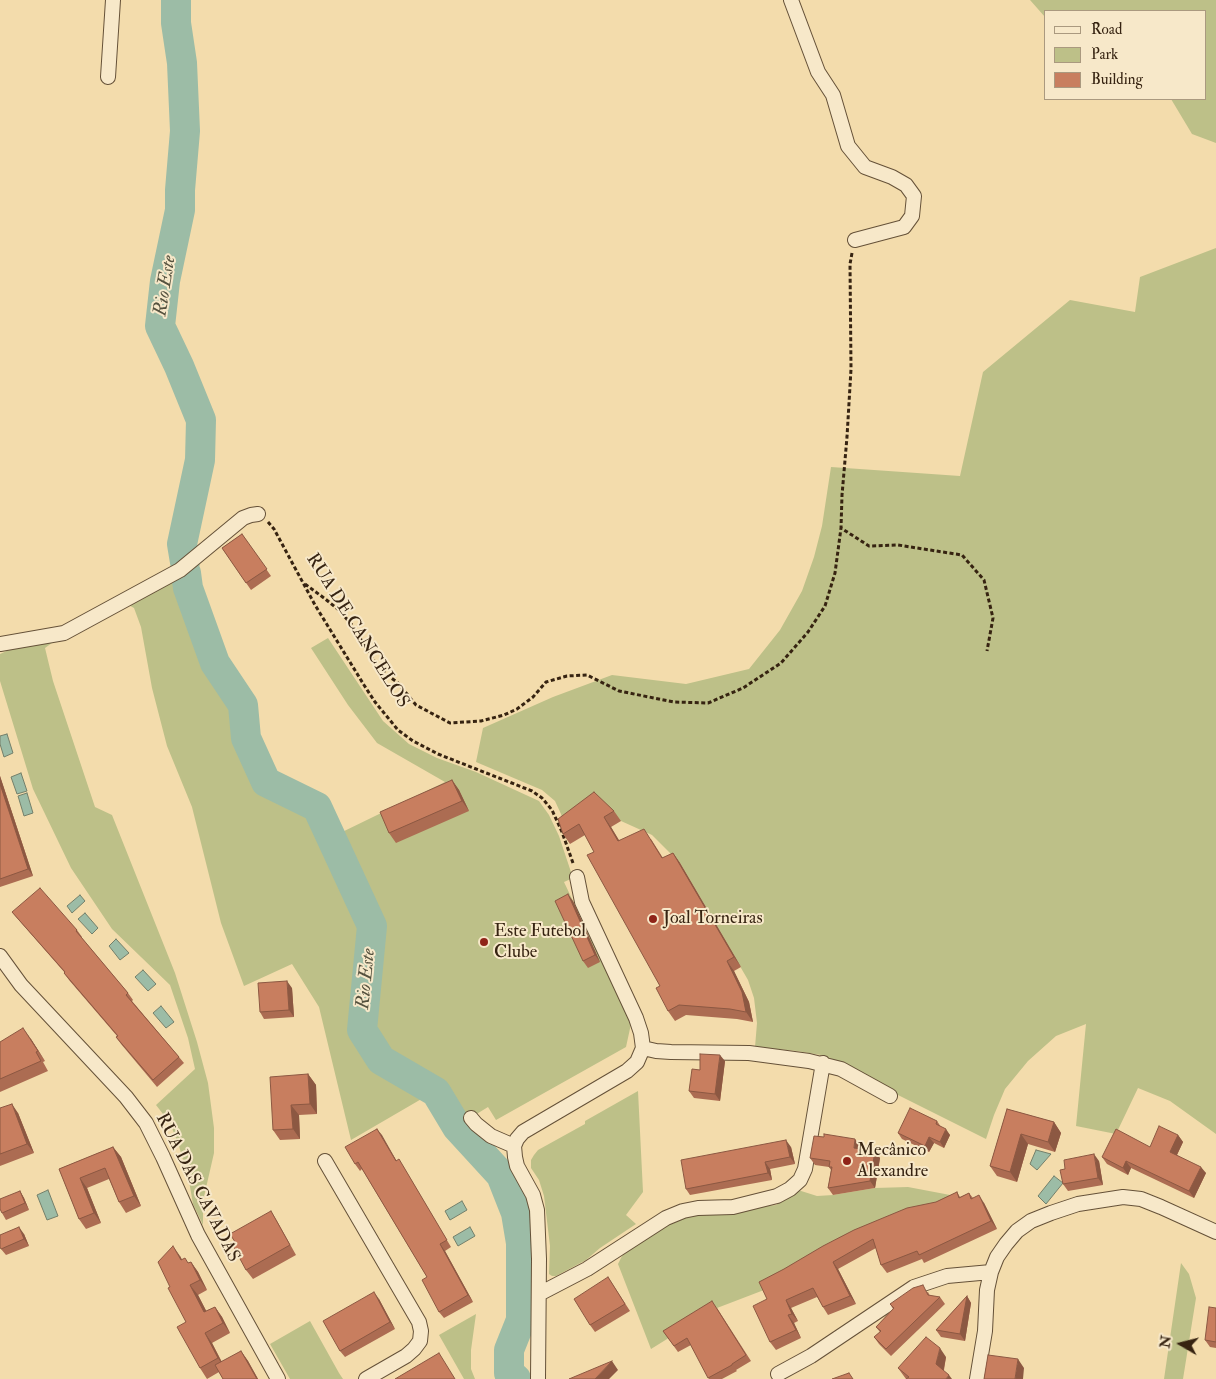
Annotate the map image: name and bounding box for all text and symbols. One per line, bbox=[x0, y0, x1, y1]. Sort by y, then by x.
legend bbox=[1044, 10, 1206, 100]
text: Road bbox=[1091, 20, 1122, 39]
text: Park bbox=[1091, 45, 1118, 64]
text: Building bbox=[1091, 70, 1143, 89]
water label: Rio Este bbox=[150, 254, 182, 318]
street label: RUA DE CANCELOS bbox=[301, 550, 413, 712]
place label: Joal Torneiras bbox=[663, 908, 763, 930]
marker: Joal Torneiras bbox=[647, 913, 659, 925]
place label: Este Futebol Clube bbox=[494, 921, 586, 964]
marker: Este Futebol Clube bbox=[478, 936, 490, 948]
water label: Rio Este bbox=[352, 948, 382, 1010]
street label: RUA DAS CAVADAS bbox=[150, 1110, 244, 1266]
place label: Mecânico Alexandre bbox=[857, 1140, 928, 1182]
marker: Mecânico Alexandre bbox=[841, 1155, 853, 1167]
north arrow bbox=[1156, 1319, 1206, 1369]
text: N bbox=[1156, 1334, 1175, 1349]

